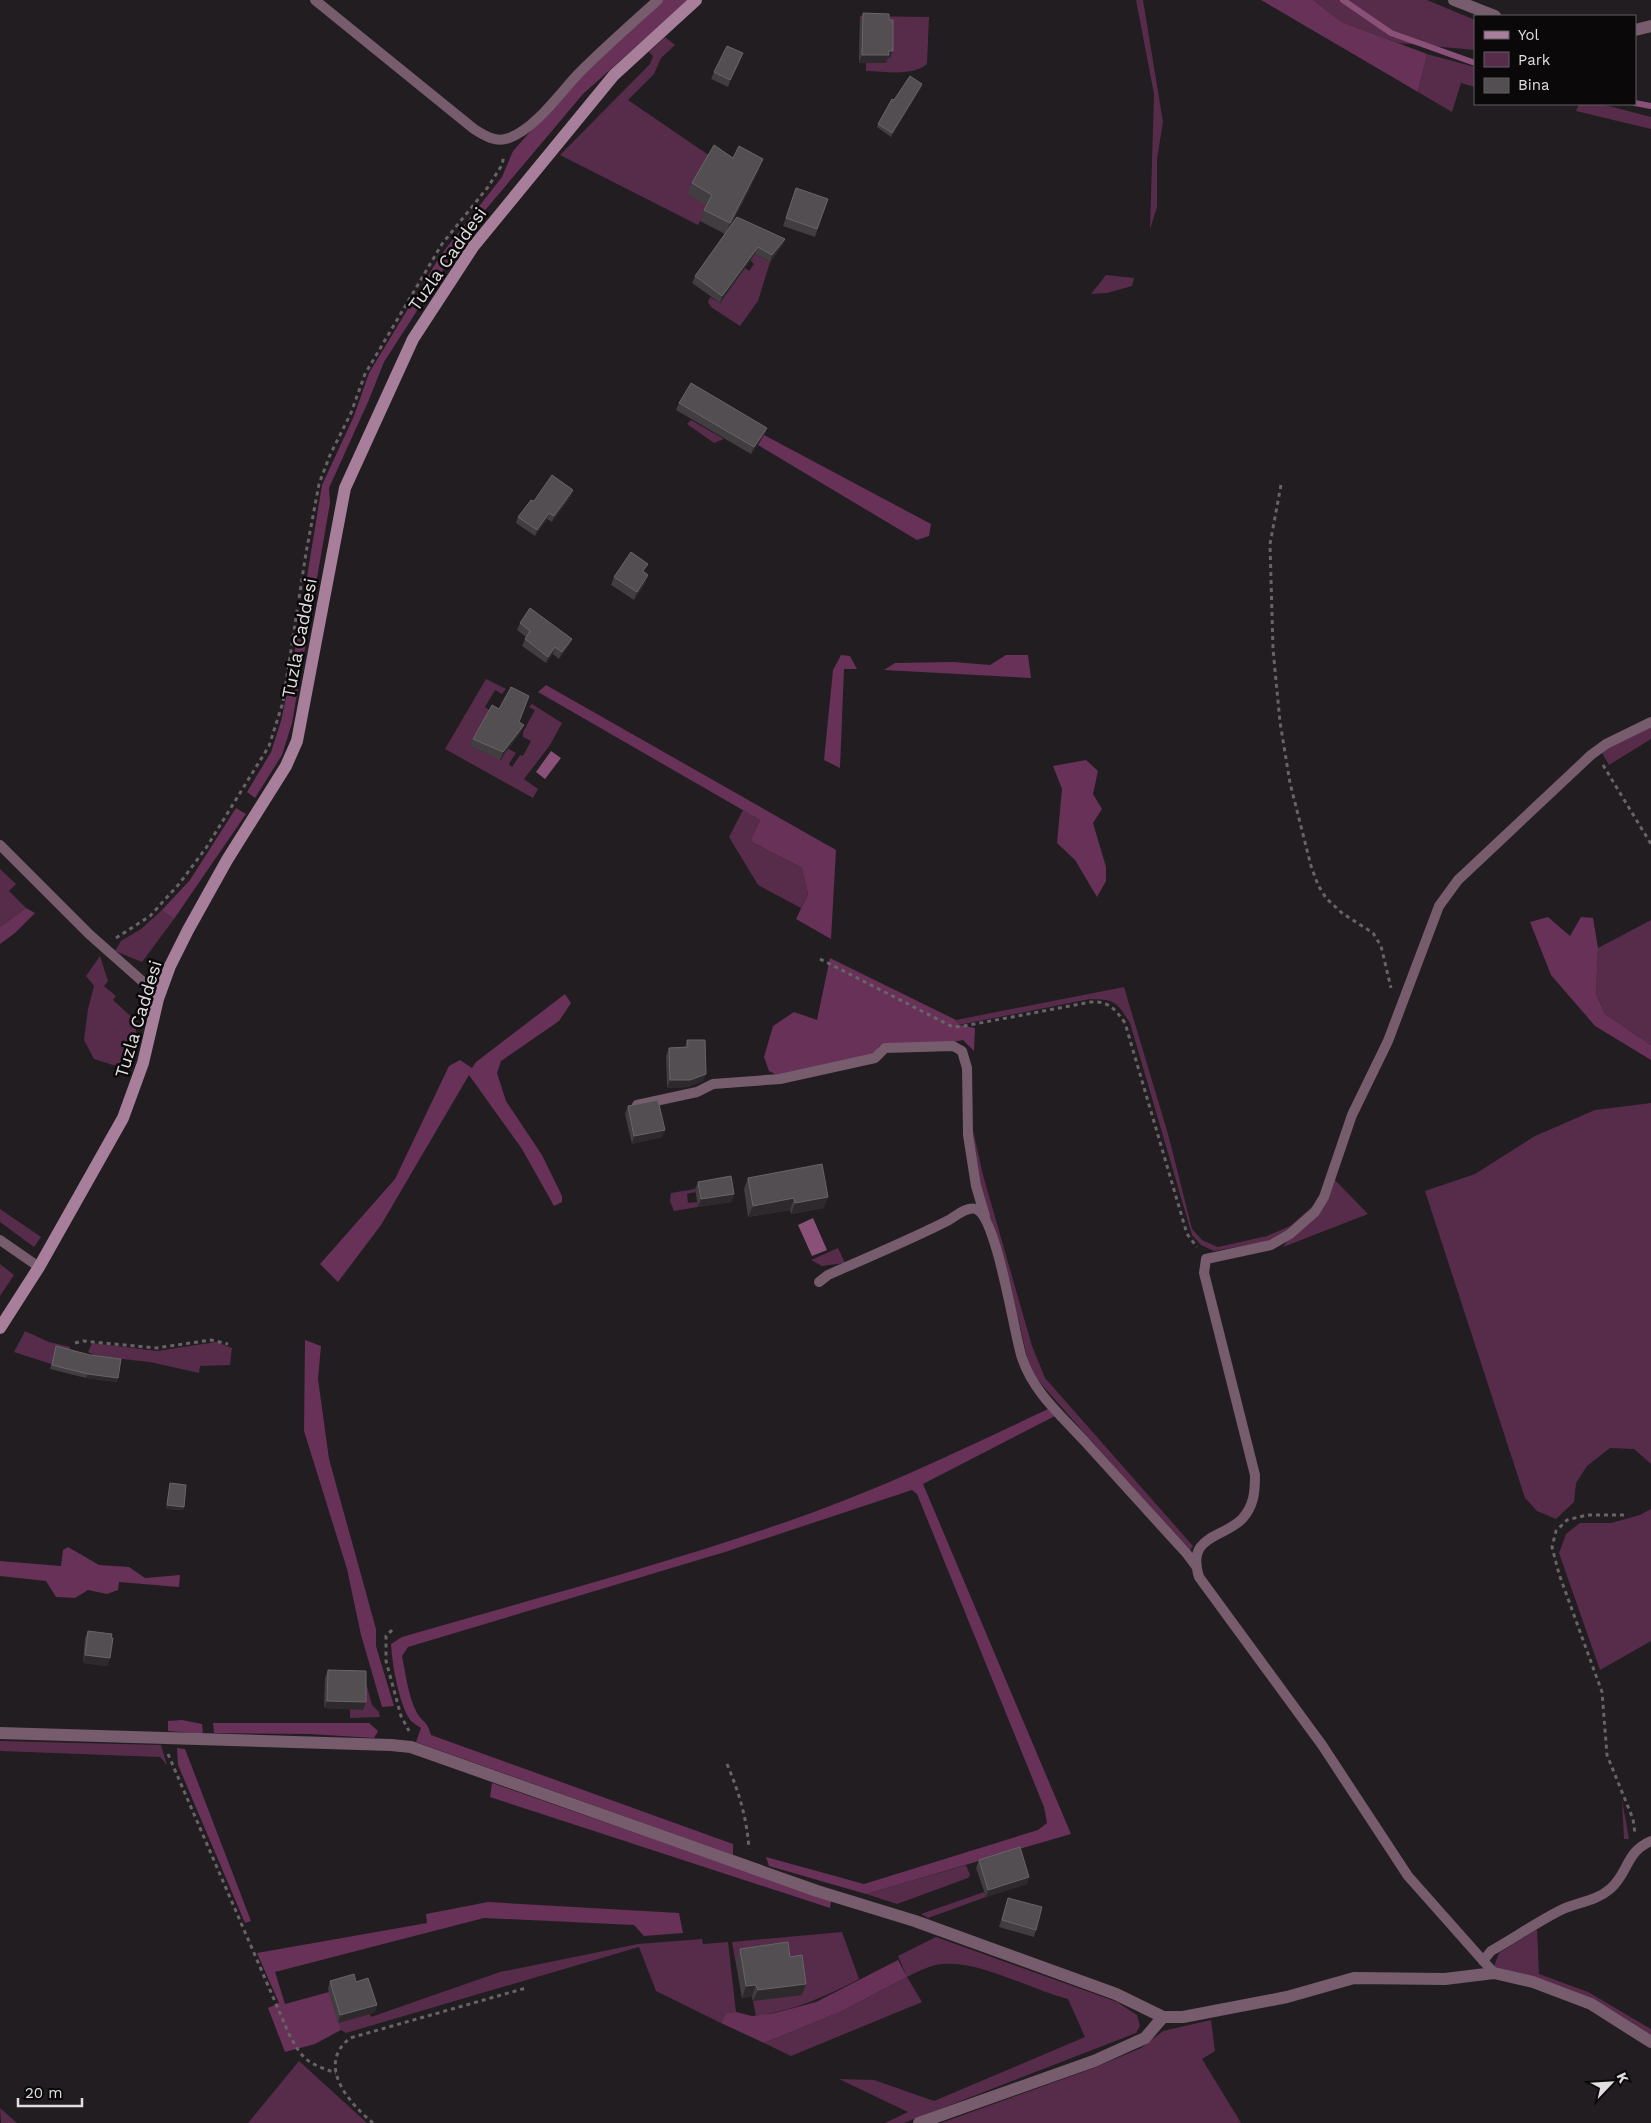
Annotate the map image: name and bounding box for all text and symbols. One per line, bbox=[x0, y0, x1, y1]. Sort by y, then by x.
legend bbox=[1474, 15, 1636, 105]
text: Yol bbox=[1518, 26, 1540, 44]
text: Park bbox=[1518, 51, 1551, 69]
text: Bina bbox=[1518, 76, 1550, 94]
street label: Tuzla Caddesi bbox=[404, 203, 490, 315]
street label: Tuzla Caddesi bbox=[277, 576, 321, 700]
street label: Tuzla Caddesi bbox=[110, 958, 166, 1080]
north arrow bbox=[1586, 2058, 1636, 2108]
text: K bbox=[1613, 2070, 1632, 2086]
scale bar bbox=[18, 2076, 81, 2108]
text: 20 m bbox=[25, 2084, 63, 2102]

